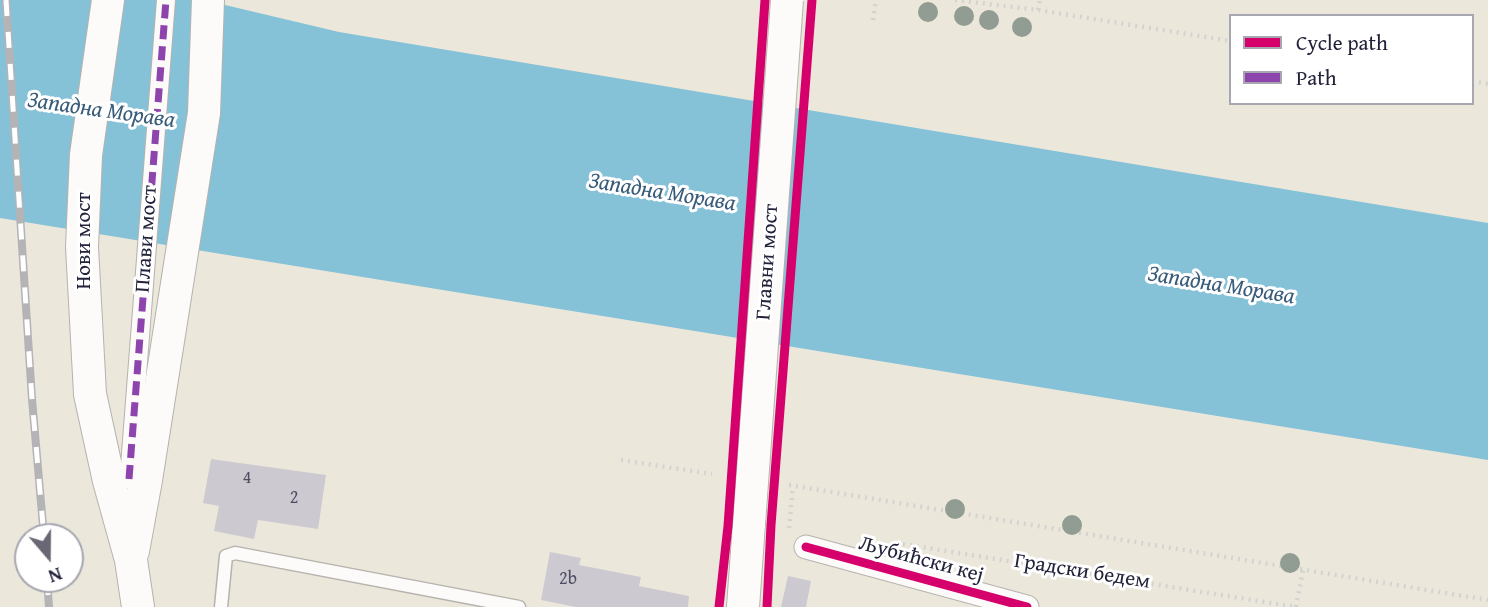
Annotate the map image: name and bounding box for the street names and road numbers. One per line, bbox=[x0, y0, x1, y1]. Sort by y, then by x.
street label: Плави мост bbox=[131, 184, 163, 294]
street label: Нови мост bbox=[72, 192, 98, 290]
street label: Главни мост bbox=[751, 203, 785, 321]
street label: Љубићски кеј bbox=[856, 531, 986, 589]
street label: Градски бедем bbox=[1012, 549, 1152, 595]

